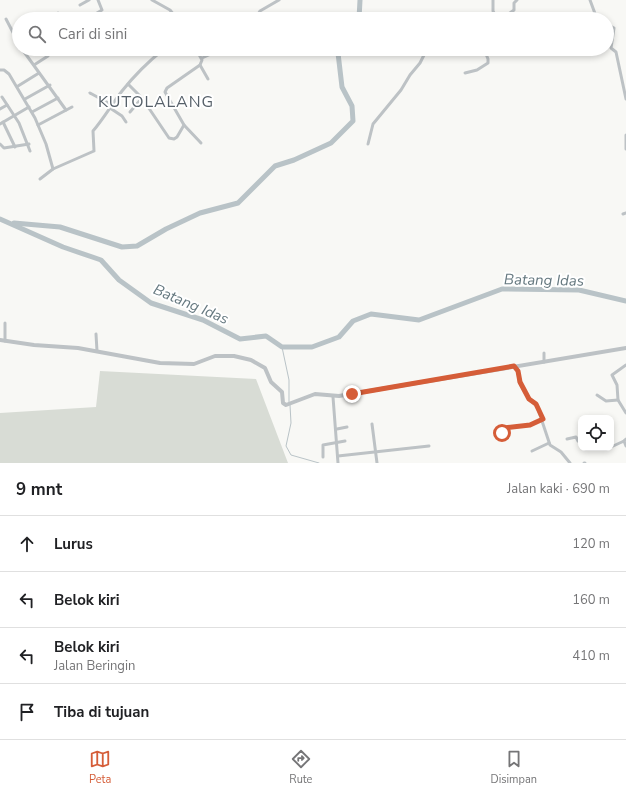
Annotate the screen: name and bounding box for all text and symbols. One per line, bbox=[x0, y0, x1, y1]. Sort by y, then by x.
search box bbox=[12, 12, 614, 56]
icon: search bbox=[26, 23, 48, 45]
text: Cari di sini bbox=[58, 24, 127, 44]
district label: KUTOLALANG bbox=[98, 91, 214, 113]
water label: Batang Idas bbox=[504, 269, 584, 291]
water label: Batang Idas bbox=[150, 279, 232, 329]
route end bbox=[343, 385, 361, 403]
map controls bbox=[578, 415, 614, 451]
button: locate bbox=[578, 415, 614, 451]
route start bbox=[493, 424, 511, 442]
text: 9 mnt bbox=[16, 478, 62, 501]
text: Jalan kaki · 690 m bbox=[507, 480, 610, 498]
icon: ahead bbox=[16, 533, 38, 555]
text: Lurus bbox=[54, 534, 93, 554]
text: 120 m bbox=[572, 535, 610, 553]
icon: left bbox=[16, 589, 38, 611]
text: Belok kiri bbox=[54, 590, 119, 610]
text: 160 m bbox=[572, 591, 610, 609]
text: Belok kiri bbox=[54, 637, 119, 657]
icon: left bbox=[16, 645, 38, 667]
text: 410 m bbox=[572, 647, 610, 665]
text: Jalan Beringin bbox=[54, 657, 135, 675]
icon: arrive bbox=[16, 701, 38, 723]
text: Tiba di tujuan bbox=[54, 702, 149, 722]
tab: Peta bbox=[89, 748, 111, 787]
tab: Rute bbox=[289, 748, 312, 787]
tab: Disimpan bbox=[491, 748, 537, 787]

